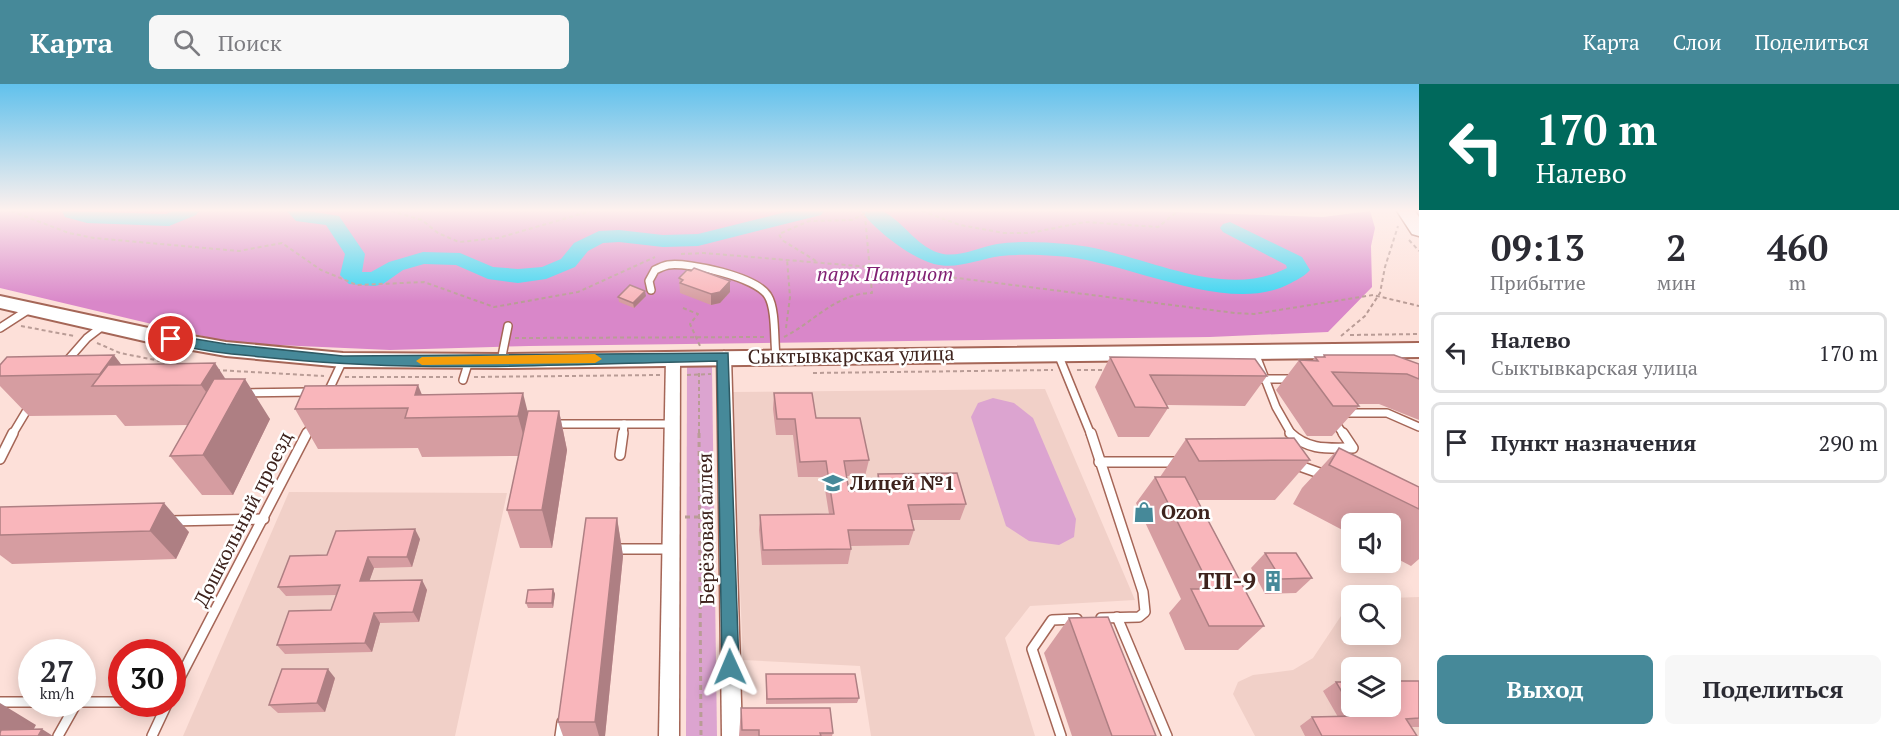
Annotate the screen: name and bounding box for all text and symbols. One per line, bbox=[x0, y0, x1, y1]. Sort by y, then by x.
search box bbox=[149, 15, 569, 69]
text: Карта bbox=[30, 24, 113, 61]
icon: search bbox=[170, 26, 203, 59]
text: Поиск bbox=[218, 28, 282, 57]
text: Карта bbox=[1583, 28, 1640, 56]
text: Слои bbox=[1673, 28, 1722, 56]
text: Поделиться bbox=[1755, 28, 1869, 56]
text: 170 m bbox=[1536, 101, 1657, 157]
icon: left bbox=[1437, 108, 1515, 186]
text: Налево bbox=[1536, 155, 1627, 191]
text: 09:13 bbox=[1491, 224, 1585, 271]
text: 2 bbox=[1666, 224, 1687, 271]
text: 460 bbox=[1767, 224, 1828, 271]
park label: парк Патриот bbox=[817, 260, 953, 287]
text: Прибытие bbox=[1490, 269, 1586, 296]
text: мин bbox=[1657, 269, 1696, 296]
text: m bbox=[1789, 269, 1806, 296]
pin bbox=[145, 313, 196, 364]
icon: arrive bbox=[154, 322, 187, 355]
text: Налево bbox=[1491, 325, 1571, 354]
icon: left bbox=[1440, 336, 1473, 369]
text: 170 m bbox=[1818, 338, 1878, 367]
street label: Сыктывкарская улица bbox=[747, 339, 955, 370]
text: Сыктывкарская улица bbox=[1491, 354, 1698, 381]
icon: arrive bbox=[1440, 426, 1473, 459]
street label: Дошкольный проезд bbox=[187, 427, 298, 611]
text: Пункт назначения bbox=[1491, 428, 1696, 457]
text: 290 m bbox=[1818, 428, 1878, 457]
street label: Берёзовая аллея bbox=[691, 453, 720, 605]
place label: Лицей №1 bbox=[849, 469, 955, 496]
school or university icon: Лицей №1 bbox=[821, 471, 845, 495]
place label: Ozon bbox=[1161, 498, 1211, 525]
shop icon: Ozon bbox=[1132, 500, 1156, 524]
map controls bbox=[1341, 513, 1401, 717]
button: sound bbox=[1341, 513, 1401, 573]
place label: ТП-9 bbox=[1198, 564, 1256, 596]
building icon: ТП-9 bbox=[1261, 569, 1285, 593]
button: search bbox=[1341, 585, 1401, 645]
position arrow bbox=[698, 635, 762, 699]
speed limit sign: 30 bbox=[108, 639, 186, 717]
text: 27 bbox=[40, 651, 74, 691]
button: Выход bbox=[1437, 655, 1653, 724]
button: Поделиться bbox=[1665, 655, 1881, 724]
button: layers bbox=[1341, 657, 1401, 717]
text: km/h bbox=[40, 683, 74, 703]

